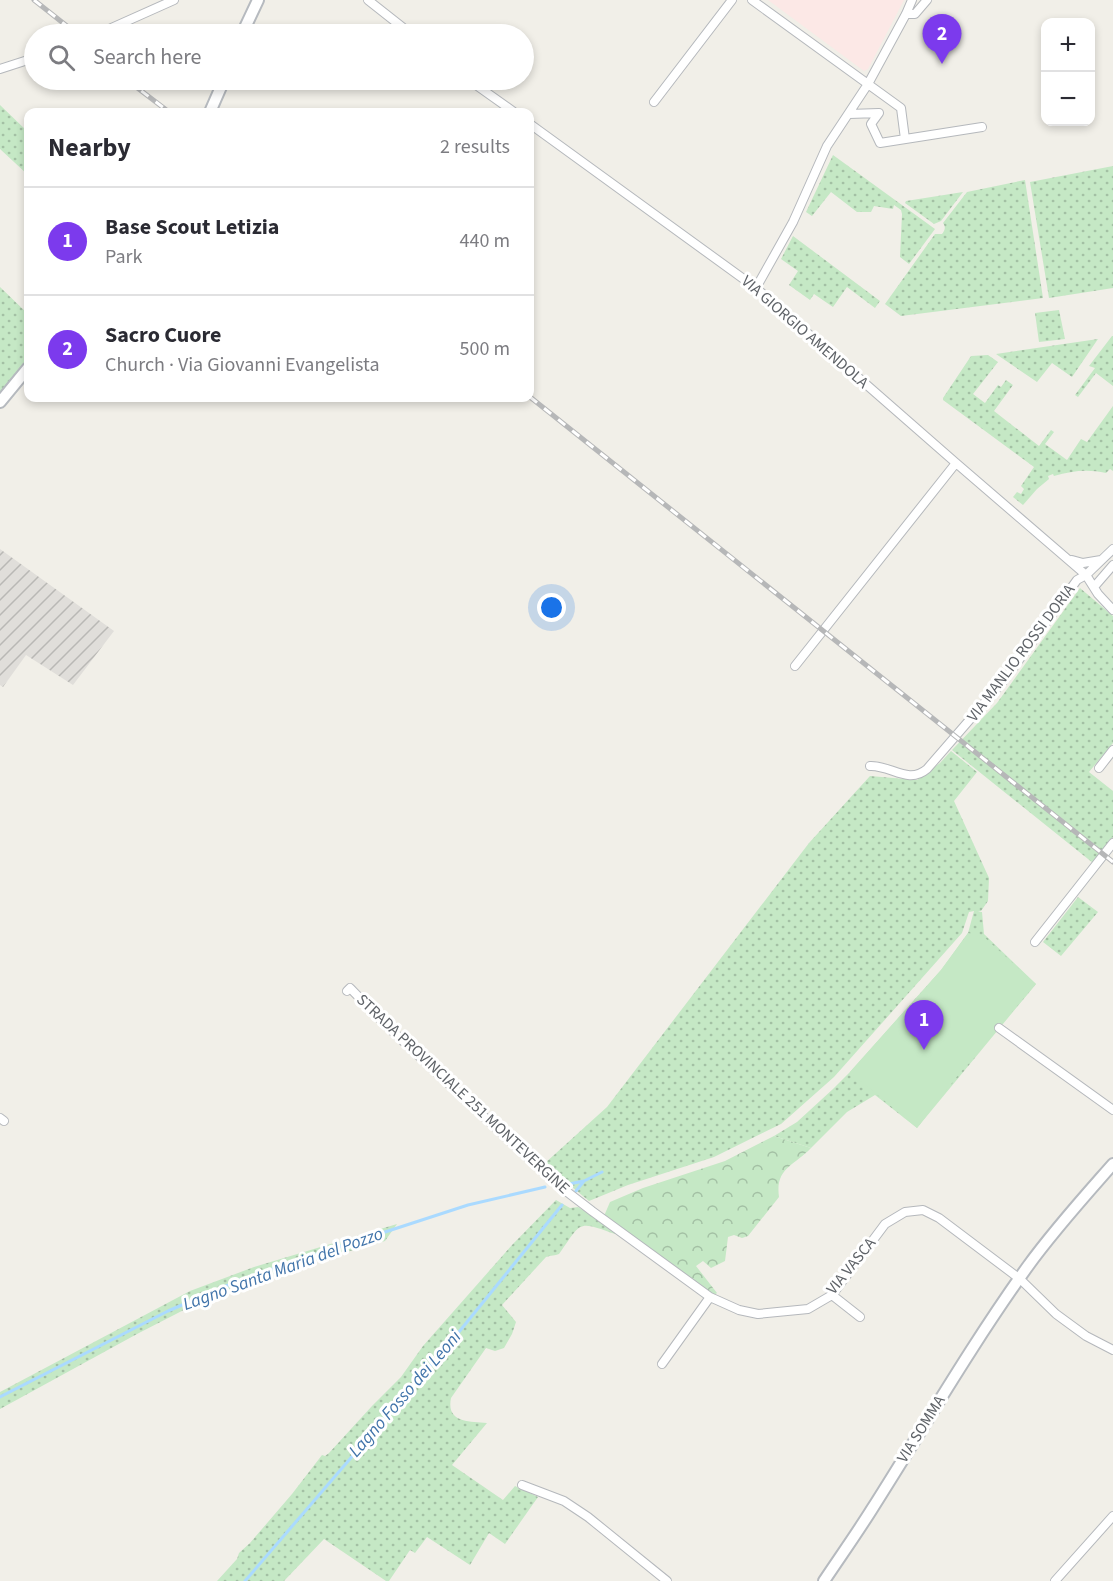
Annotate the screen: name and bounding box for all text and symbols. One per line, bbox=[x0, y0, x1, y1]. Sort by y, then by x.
pin: 2 bbox=[922, 14, 962, 64]
map controls bbox=[1041, 18, 1095, 126]
button: + bbox=[1041, 18, 1095, 72]
search box bbox=[24, 24, 534, 90]
icon: search bbox=[45, 41, 78, 74]
text: Search here bbox=[93, 41, 201, 73]
button: − bbox=[1041, 72, 1095, 126]
text: Nearby bbox=[48, 129, 131, 166]
text: 2 results bbox=[440, 133, 510, 161]
text: Base Scout Letizia bbox=[105, 211, 279, 243]
text: 1 bbox=[62, 227, 73, 255]
text: 440 m bbox=[460, 227, 510, 255]
text: Park bbox=[105, 243, 142, 271]
street label: VIA GIORGIO AMENDOLA bbox=[737, 271, 874, 394]
text: Sacro Cuore bbox=[105, 319, 222, 351]
text: 2 bbox=[62, 335, 73, 363]
text: 500 m bbox=[460, 335, 510, 363]
text: Church · Via Giovanni Evangelista bbox=[105, 351, 380, 379]
street label: VIA MANLIO ROSSI DORIA bbox=[962, 579, 1080, 726]
your location bbox=[537, 593, 566, 622]
street label: STRADA PROVINCIALE 251 MONTEVERGINE bbox=[352, 989, 574, 1199]
pin: 1 bbox=[904, 1000, 944, 1050]
water label: Lagno Santa Maria del Pozzo bbox=[179, 1221, 387, 1317]
street label: VIA VASCA bbox=[821, 1233, 881, 1299]
water label: Lagno Fosso dei Leoni bbox=[343, 1325, 467, 1463]
street label: VIA SOMMA bbox=[892, 1391, 950, 1467]

